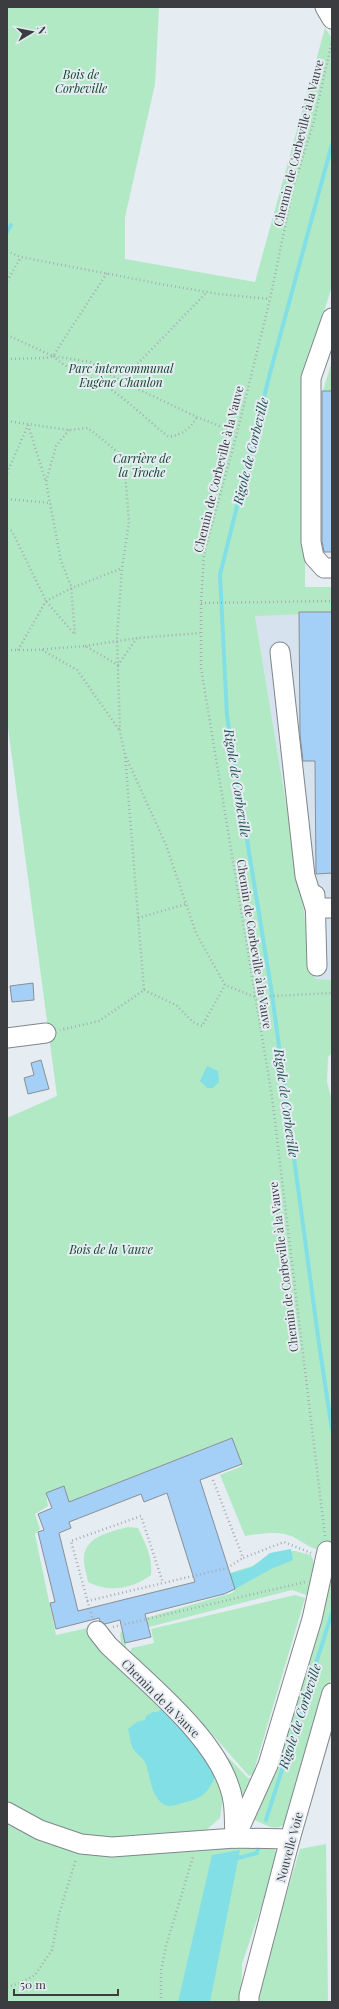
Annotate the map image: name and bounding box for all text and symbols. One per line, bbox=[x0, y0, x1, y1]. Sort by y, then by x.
north arrow bbox=[12, 12, 52, 52]
text: N bbox=[34, 25, 50, 35]
street label: Chemin de Corbeville à la Vauve bbox=[269, 58, 327, 228]
park label: Bois de Corbeville bbox=[55, 66, 107, 96]
park label: Parc intercommunal Eugène Chanlon bbox=[68, 360, 174, 390]
street label: Chemin de Corbeville à la Vauve bbox=[189, 384, 247, 554]
water label: Rigole de Corbeville bbox=[228, 395, 272, 507]
park label: Carrière de la Troche bbox=[113, 450, 171, 480]
water label: Rigole de Corbeville bbox=[221, 726, 255, 839]
street label: Chemin de Corbeville à la Vauve bbox=[234, 858, 276, 1030]
water label: Rigole de Corbeville bbox=[271, 1047, 303, 1159]
street label: Chemin de Corbeville à la Vauve bbox=[265, 1181, 301, 1353]
park label: Bois de la Vauve bbox=[68, 1241, 153, 1257]
street label: Chemin de la Vauve bbox=[118, 1655, 204, 1741]
water label: Rigole de Corbeville bbox=[274, 1661, 324, 1772]
street label: Nouvelle Voie bbox=[272, 1810, 306, 1884]
scale bar bbox=[14, 1971, 118, 1997]
text: 50 m bbox=[20, 1976, 46, 1992]

